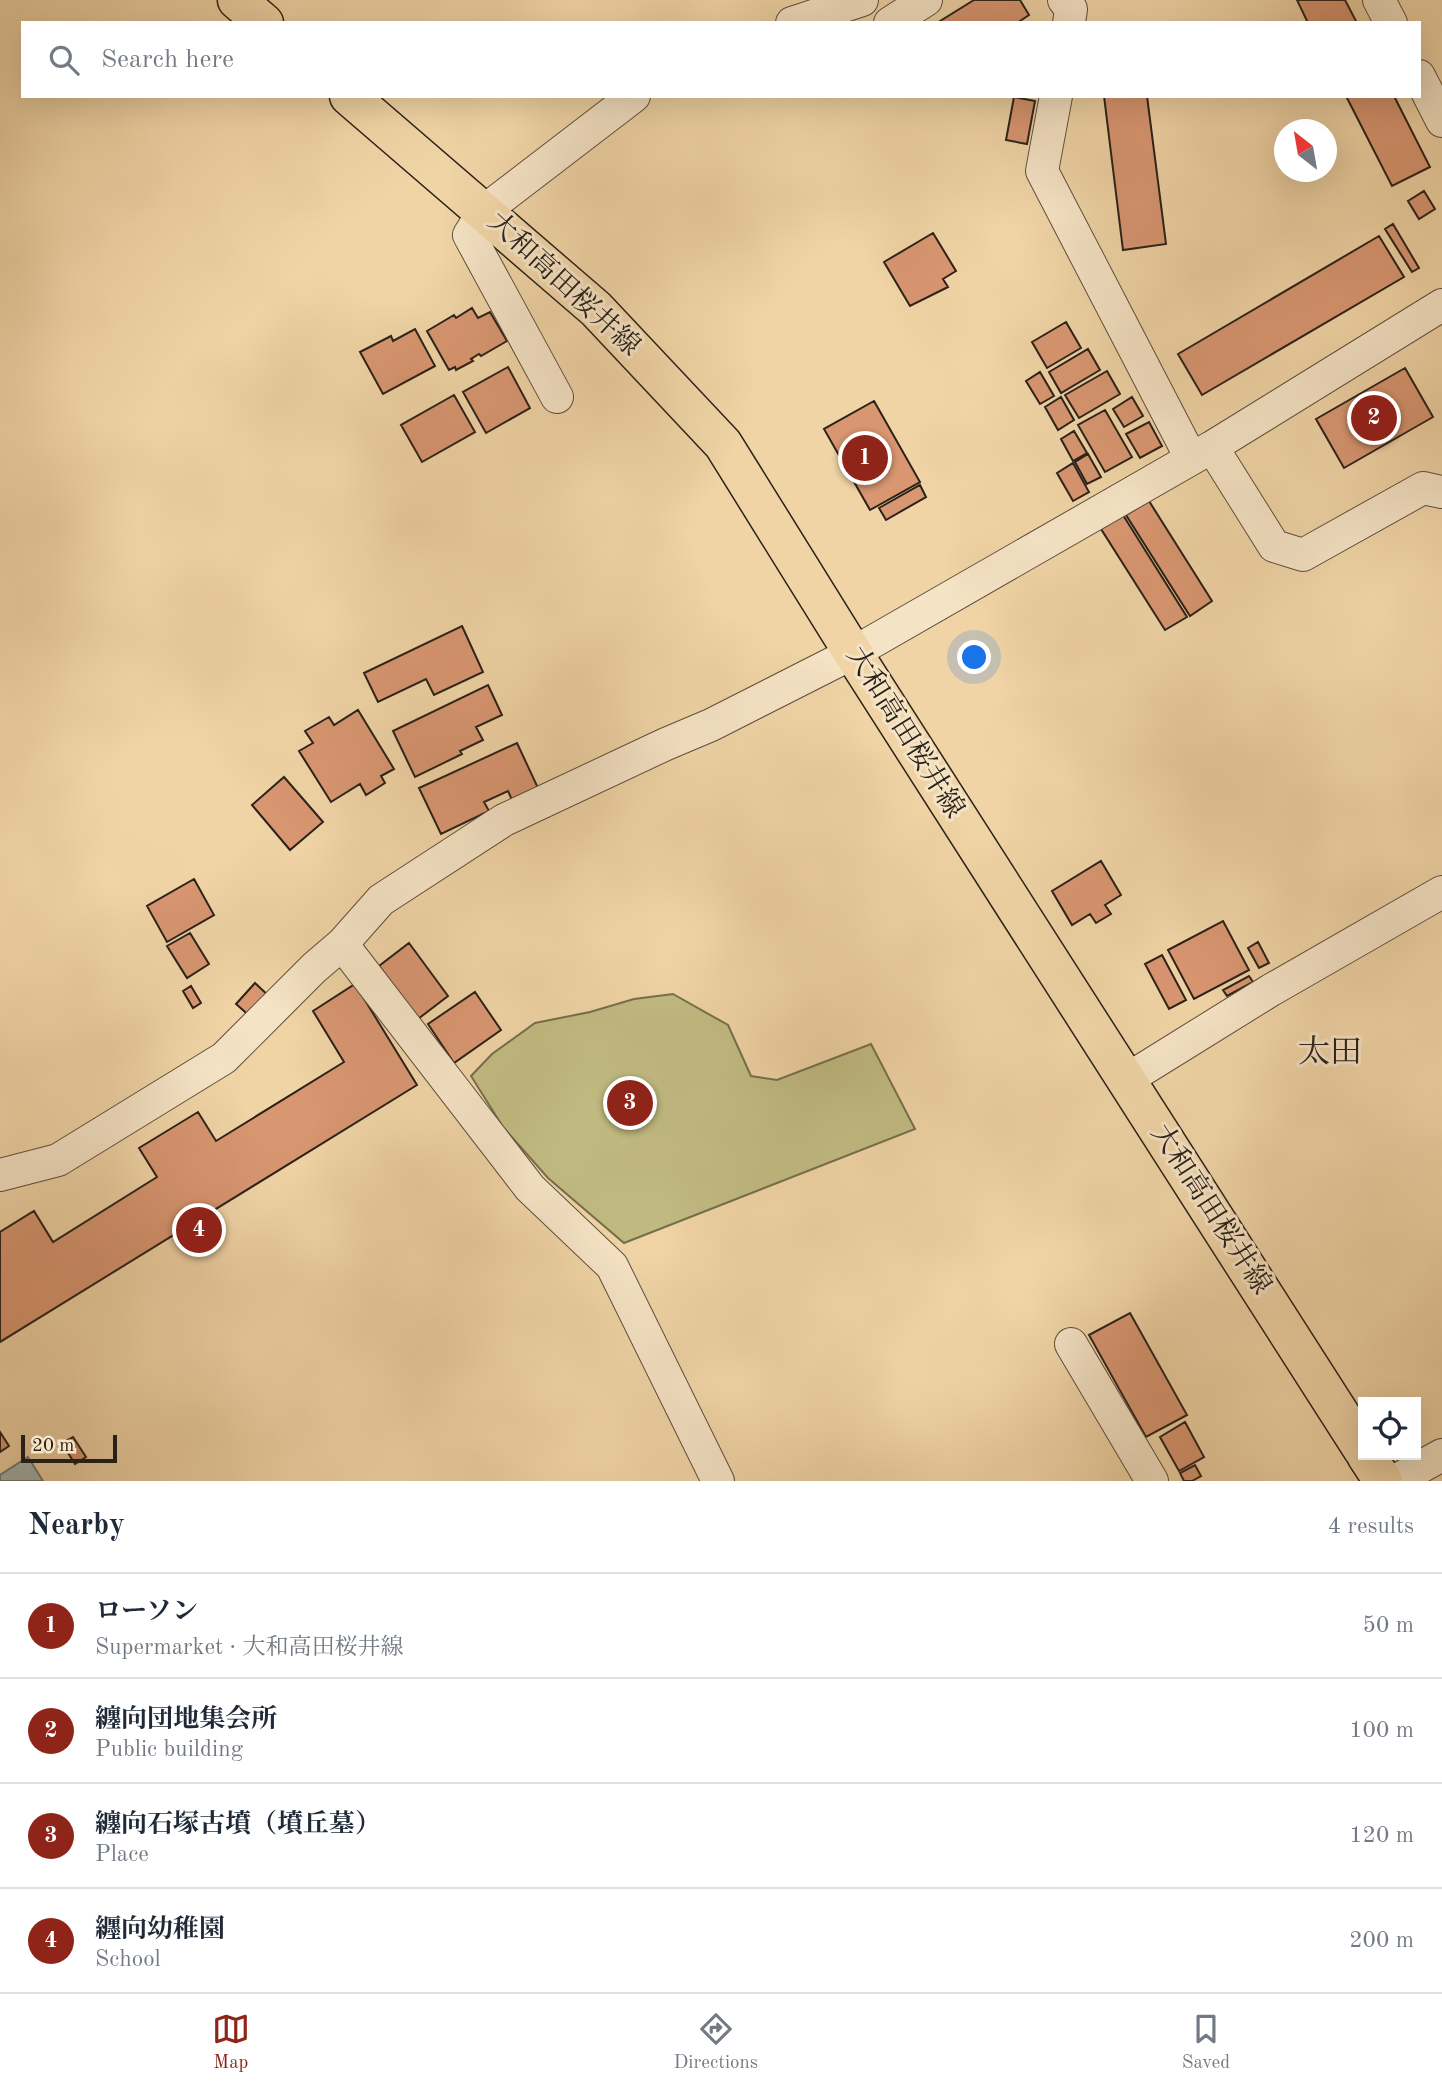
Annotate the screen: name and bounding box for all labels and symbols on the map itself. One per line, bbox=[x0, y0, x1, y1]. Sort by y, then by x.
north arrow bbox=[1274, 119, 1337, 182]
street label: 大和高田桜井線 bbox=[482, 206, 646, 362]
pin: 2 bbox=[1351, 392, 1397, 444]
pin: 1 bbox=[842, 432, 888, 484]
your location bbox=[957, 640, 991, 674]
street label: 大和高田桜井線 bbox=[840, 641, 970, 824]
district label: 太田 bbox=[1298, 1035, 1362, 1070]
pin: 3 bbox=[607, 1077, 653, 1129]
street label: 大和高田桜井線 bbox=[1145, 1119, 1278, 1300]
pin: 4 bbox=[176, 1204, 222, 1256]
scale bar bbox=[21, 1432, 117, 1464]

